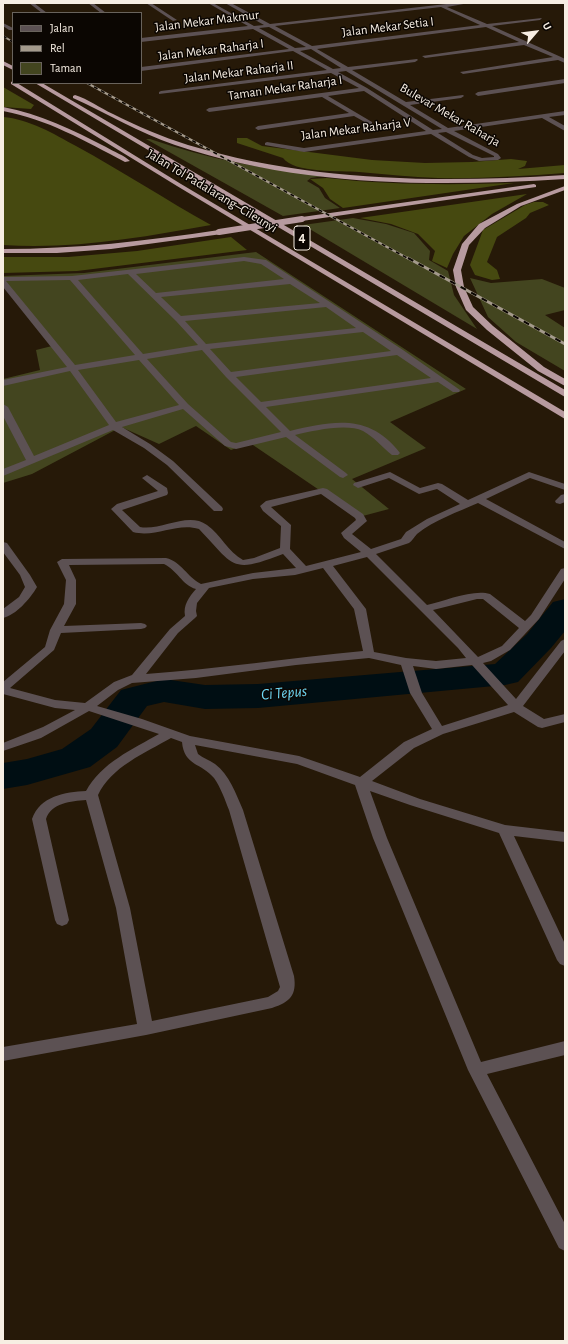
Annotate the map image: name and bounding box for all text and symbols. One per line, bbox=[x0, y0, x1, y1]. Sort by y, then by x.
street label: Jalan Mekar Makmur bbox=[154, 7, 260, 35]
legend bbox=[12, 12, 142, 84]
north arrow bbox=[516, 12, 556, 52]
street label: Jalan Mekar Setia I bbox=[341, 14, 435, 40]
text: U bbox=[541, 20, 554, 32]
text: Jalan bbox=[50, 22, 74, 34]
street label: Jalan Mekar Raharja I bbox=[157, 36, 265, 64]
text: Rel bbox=[50, 42, 65, 54]
street label: Jalan Mekar Raharja II bbox=[183, 58, 295, 86]
text: Taman bbox=[50, 62, 82, 74]
street label: Taman Mekar Raharja I bbox=[227, 72, 343, 104]
street label: Bulevar Mekar Raharja bbox=[397, 80, 503, 150]
street label: Jalan Mekar Raharja V bbox=[300, 115, 412, 143]
street label: Jalan Tol Padalarang–Cileunyi bbox=[144, 146, 280, 236]
road number: 4 bbox=[294, 226, 310, 250]
water label: Ci Tepus bbox=[260, 681, 308, 705]

